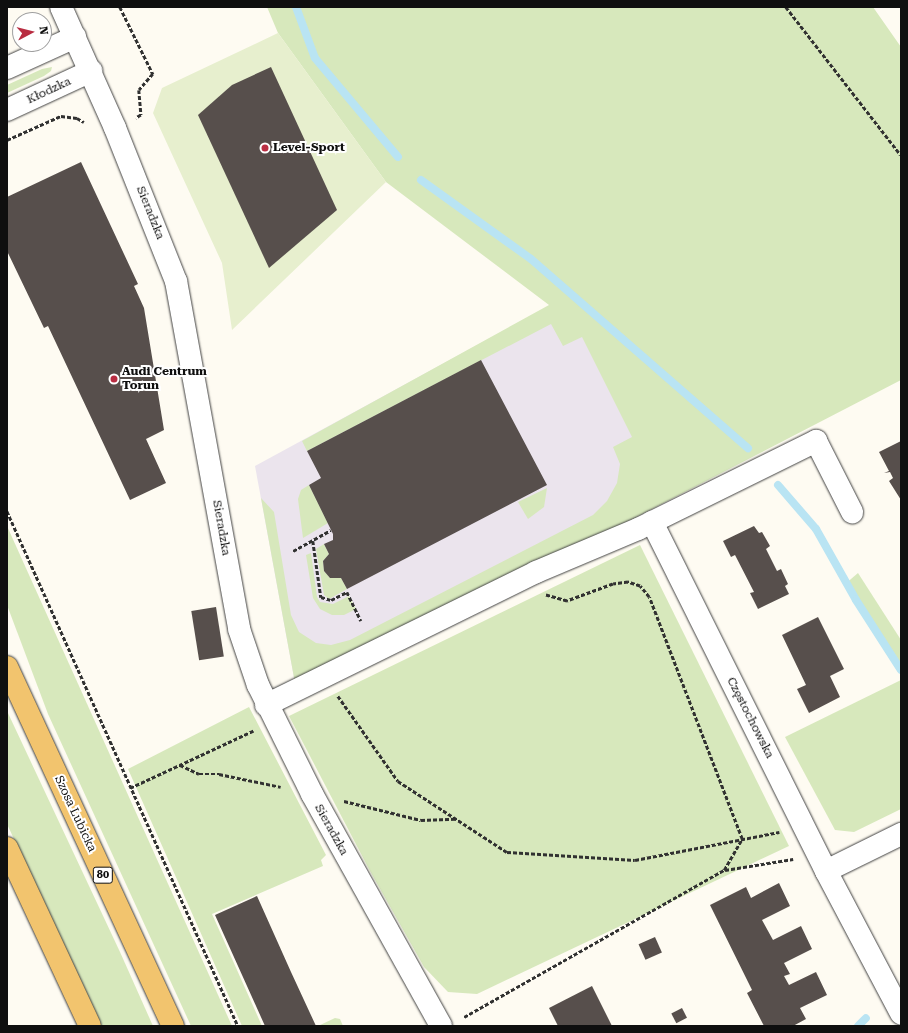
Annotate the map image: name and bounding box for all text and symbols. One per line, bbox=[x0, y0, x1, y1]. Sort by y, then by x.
north arrow bbox=[12, 12, 52, 52]
text: N bbox=[36, 26, 50, 36]
street label: Kłodzka bbox=[25, 75, 73, 107]
place label: Level-Sport bbox=[273, 141, 345, 155]
marker: Level-Sport bbox=[260, 143, 270, 153]
street label: Sieradzka bbox=[133, 184, 167, 242]
place label: Audi Centrum Torun bbox=[122, 365, 207, 393]
marker: Audi Centrum Torun bbox=[109, 374, 119, 384]
street label: Sieradzka bbox=[209, 499, 233, 557]
street label: Częstochowska bbox=[723, 675, 777, 761]
street label: Szosa Lubicka bbox=[51, 774, 99, 854]
street label: Sieradzka bbox=[311, 802, 351, 858]
road number: 80 bbox=[92, 866, 114, 884]

